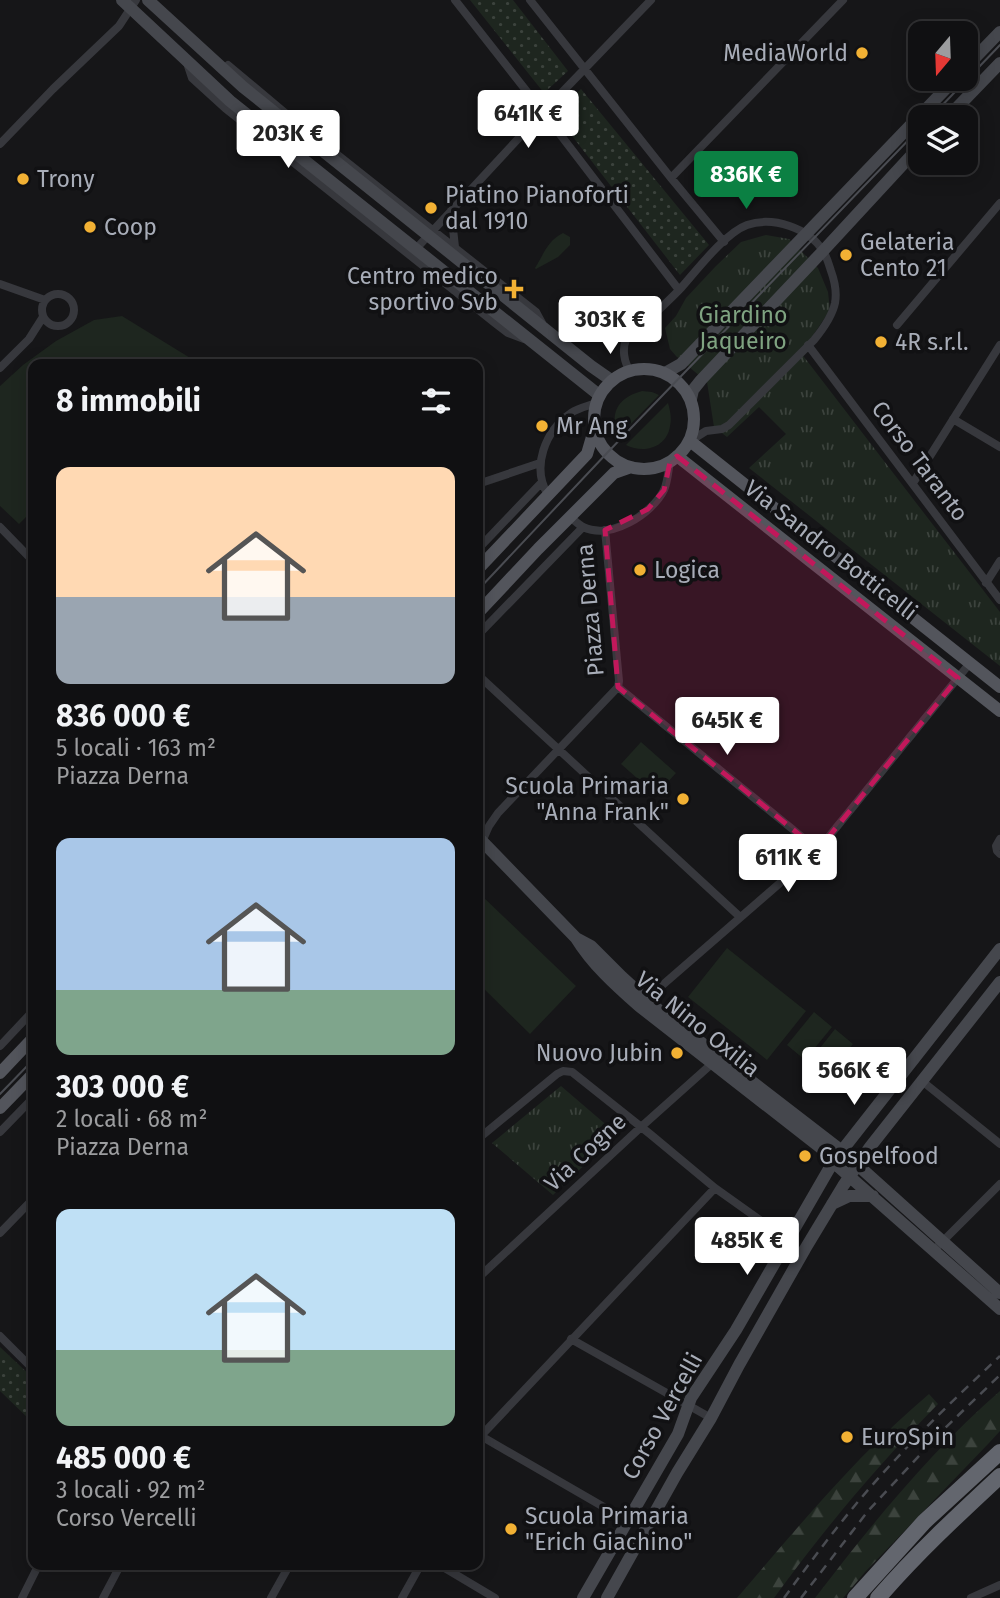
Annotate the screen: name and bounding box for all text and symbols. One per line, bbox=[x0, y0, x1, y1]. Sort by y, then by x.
north arrow bbox=[908, 21, 978, 91]
map controls bbox=[908, 21, 978, 175]
place label: MediaWorld bbox=[723, 39, 848, 67]
marker: MediaWorld bbox=[854, 45, 870, 61]
pin: 641K € bbox=[471, 90, 585, 150]
text: 641K € bbox=[494, 99, 562, 127]
button: layers bbox=[908, 105, 978, 175]
pin: 203K € bbox=[231, 110, 345, 170]
text: 203K € bbox=[253, 119, 323, 147]
pin: 836K € bbox=[689, 152, 803, 211]
text: 836K € bbox=[710, 160, 782, 188]
place label: Trony bbox=[37, 165, 95, 193]
marker: Trony bbox=[15, 171, 31, 187]
place label: Piatino Pianoforti dal 1910 bbox=[445, 181, 629, 235]
marker: Piatino Pianoforti dal 1910 bbox=[423, 200, 439, 216]
place label: Coop bbox=[104, 213, 157, 241]
marker: Coop bbox=[82, 219, 98, 235]
place label: Gelateria Cento 21 bbox=[860, 228, 955, 282]
marker: Gelateria Cento 21 bbox=[838, 247, 854, 263]
place label: Centro medico sportivo Svb bbox=[347, 262, 498, 316]
marker: Centro medico sportivo Svb bbox=[504, 279, 524, 299]
pin: 303K € bbox=[553, 296, 667, 356]
park label: Giardino Jaqueiro bbox=[699, 301, 787, 355]
text: 303K € bbox=[575, 305, 645, 333]
place label: 4R s.r.l. bbox=[895, 328, 968, 356]
marker: 4R s.r.l. bbox=[873, 334, 889, 350]
icon: filters bbox=[417, 382, 455, 420]
text: 8 immobili bbox=[56, 383, 201, 419]
street label: Corso Taranto bbox=[866, 395, 974, 527]
place label: Mr Ang bbox=[556, 412, 628, 440]
marker: Mr Ang bbox=[534, 418, 550, 434]
street label: Via Sandro Botticelli bbox=[739, 474, 923, 626]
icon: home bbox=[193, 513, 319, 639]
street label: Piazza Derna bbox=[570, 543, 610, 677]
place label: Logica bbox=[654, 556, 720, 584]
marker: Logica bbox=[632, 562, 648, 578]
text: 836 000 € bbox=[56, 698, 191, 734]
pin: 645K € bbox=[670, 698, 784, 757]
text: 645K € bbox=[691, 706, 763, 734]
text: 5 locali · 163 m² bbox=[56, 734, 216, 762]
text: Piazza Derna bbox=[56, 762, 189, 790]
place label: Scuola Primaria "Anna Frank" bbox=[505, 772, 669, 826]
marker: Scuola Primaria "Anna Frank" bbox=[675, 791, 691, 807]
pin: 611K € bbox=[731, 834, 845, 894]
text: 611K € bbox=[755, 843, 821, 871]
icon: home bbox=[193, 884, 319, 1010]
street label: Via Nino Oxilia bbox=[630, 965, 766, 1083]
place label: Nuovo Jubin bbox=[536, 1039, 663, 1067]
marker: Nuovo Jubin bbox=[669, 1045, 685, 1061]
pin: 566K € bbox=[797, 1048, 911, 1107]
text: 566K € bbox=[818, 1056, 890, 1084]
text: 303 000 € bbox=[56, 1069, 189, 1105]
text: 2 locali · 68 m² bbox=[56, 1105, 207, 1133]
street label: Via Cogne bbox=[538, 1107, 632, 1197]
text: Piazza Derna bbox=[56, 1133, 189, 1161]
place label: Gospelfood bbox=[819, 1142, 939, 1170]
marker: Gospelfood bbox=[797, 1148, 813, 1164]
pin: 485K € bbox=[690, 1218, 804, 1277]
text: 485K € bbox=[711, 1226, 783, 1254]
icon: home bbox=[193, 1255, 319, 1381]
street label: Corso Vercelli bbox=[616, 1348, 708, 1484]
place label: EuroSpin bbox=[861, 1423, 954, 1451]
marker: EuroSpin bbox=[839, 1429, 855, 1445]
text: 485 000 € bbox=[56, 1440, 191, 1476]
text: 3 locali · 92 m² bbox=[56, 1476, 205, 1504]
place label: Scuola Primaria "Erich Giachino" bbox=[525, 1502, 693, 1556]
text: Corso Vercelli bbox=[56, 1504, 197, 1532]
marker: Scuola Primaria "Erich Giachino" bbox=[503, 1521, 519, 1537]

